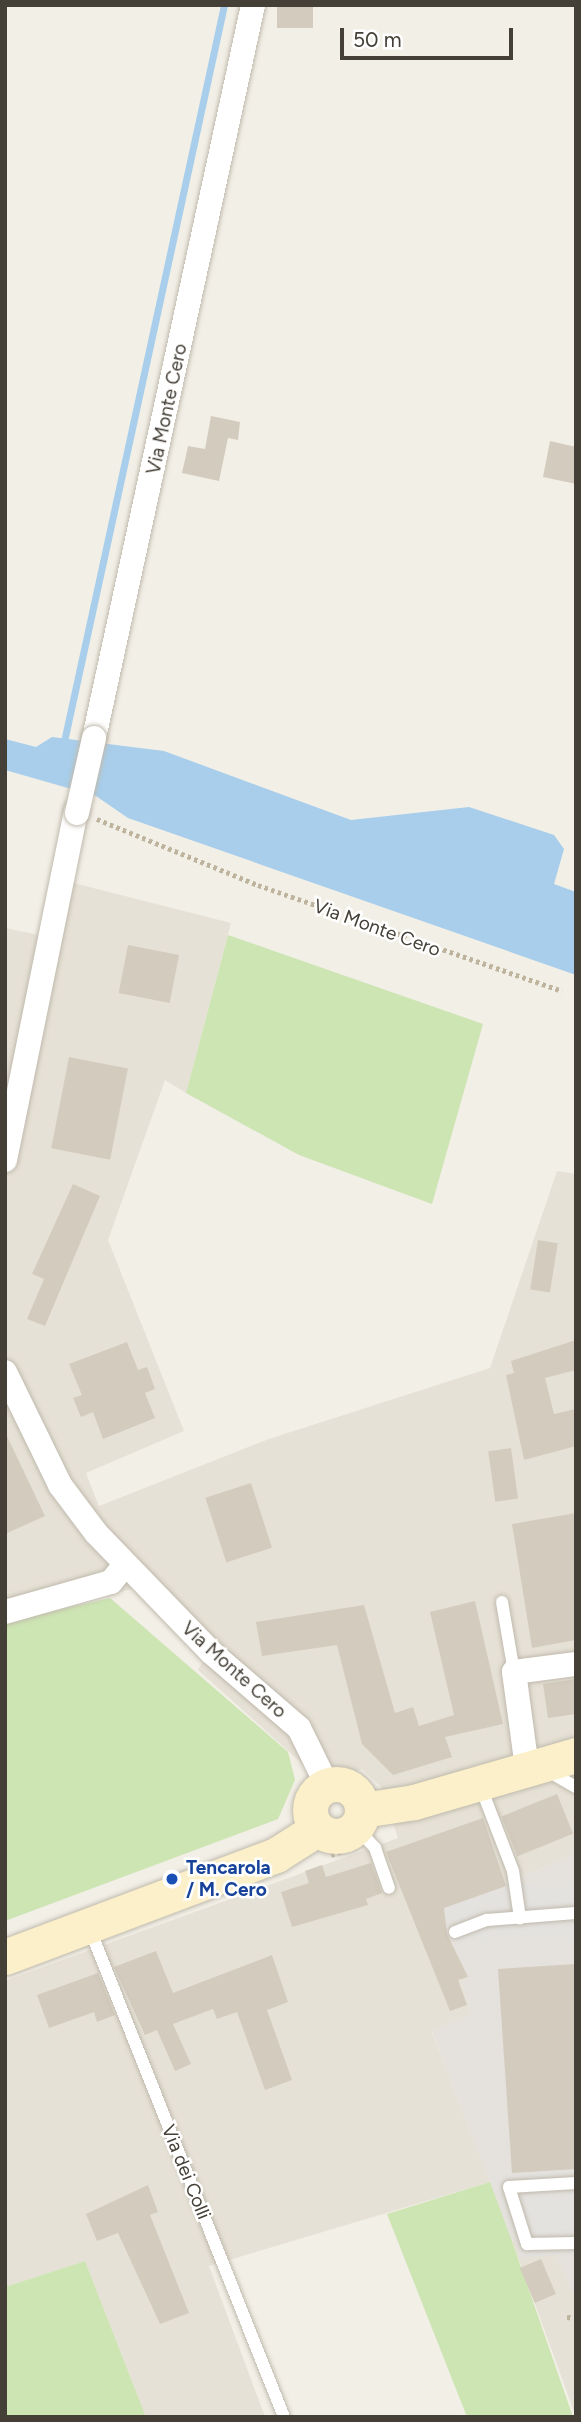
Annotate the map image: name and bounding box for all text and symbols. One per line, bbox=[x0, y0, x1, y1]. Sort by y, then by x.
scale bar bbox=[343, 14, 516, 58]
text: 50 m bbox=[353, 27, 402, 52]
street label: Via Monte Cero bbox=[142, 341, 192, 477]
street label: Via Monte Cero bbox=[310, 894, 444, 962]
street label: Via Monte Cero bbox=[177, 1617, 291, 1723]
place label: Tencarola / M. Cero bbox=[186, 1857, 271, 1901]
marker: Tencarola / M. Cero bbox=[164, 1871, 180, 1887]
street label: Via dei Colli bbox=[157, 2121, 215, 2223]

